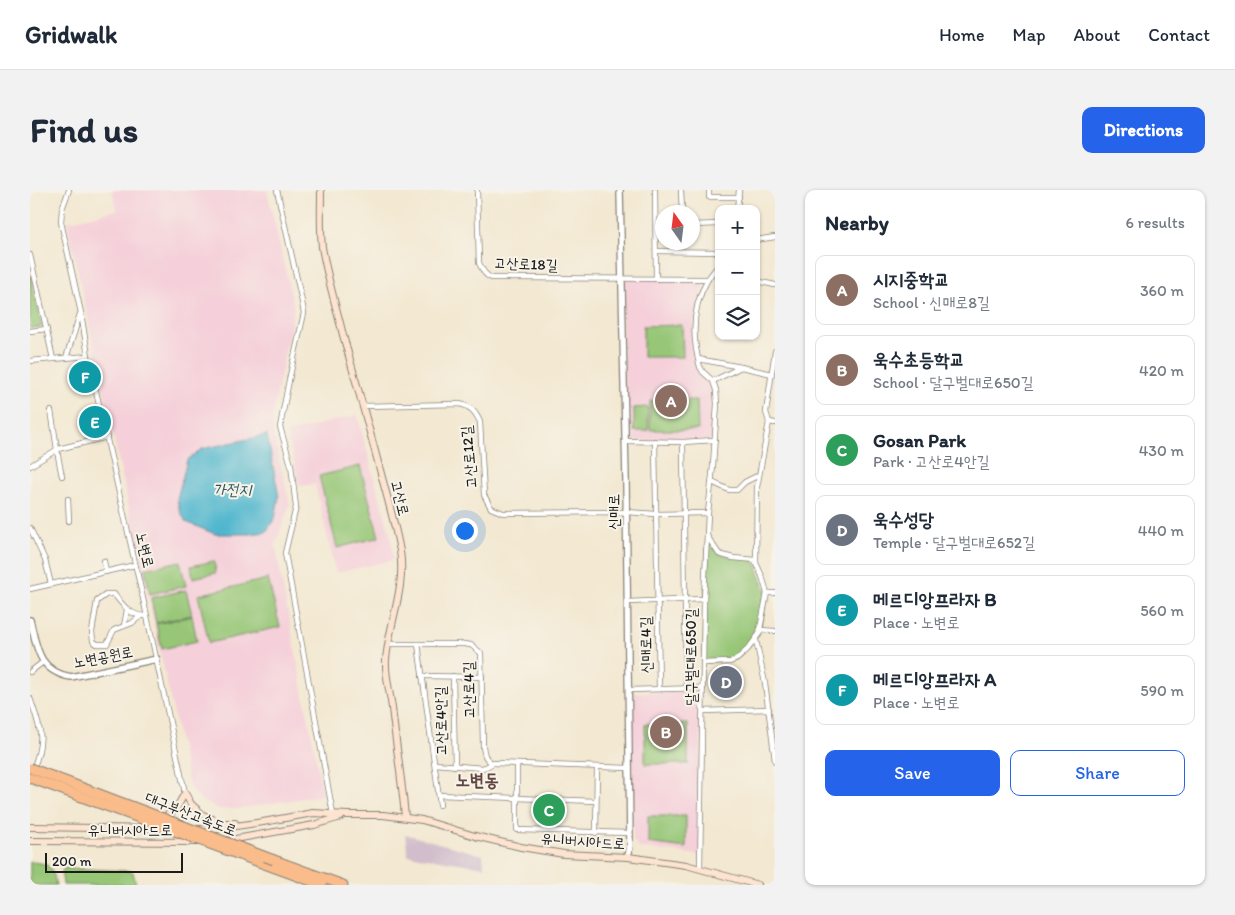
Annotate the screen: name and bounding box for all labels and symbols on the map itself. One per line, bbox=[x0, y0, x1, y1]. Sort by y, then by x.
north arrow bbox=[655, 205, 700, 250]
street label: 고산로18길 bbox=[494, 254, 558, 274]
pin: F bbox=[69, 358, 101, 396]
pin: A bbox=[655, 382, 687, 420]
pin: E bbox=[79, 403, 111, 441]
street label: 고산로12길 bbox=[457, 425, 481, 489]
street label: 고산로 bbox=[387, 478, 413, 518]
water label: 가전지 bbox=[213, 480, 253, 499]
street label: 신매로 bbox=[605, 494, 623, 530]
your location bbox=[452, 518, 478, 544]
street label: 노변로 bbox=[132, 530, 158, 570]
street label: 달구벌대로650길 bbox=[682, 608, 700, 706]
street label: 신매로4길 bbox=[637, 616, 655, 674]
street label: 노변공원로 bbox=[72, 642, 134, 672]
street label: 고산로4길 bbox=[460, 661, 478, 719]
pin: D bbox=[710, 663, 742, 701]
street label: 고산로4안길 bbox=[431, 686, 451, 756]
pin: B bbox=[650, 713, 682, 751]
district label: 노변동 bbox=[455, 769, 499, 791]
street label: 대구부산고속도로 bbox=[143, 788, 239, 840]
pin: C bbox=[533, 791, 565, 829]
street label: 유니버시아드로 bbox=[88, 821, 172, 839]
street label: 유니버시아드로 bbox=[540, 829, 626, 853]
scale bar bbox=[45, 850, 182, 873]

